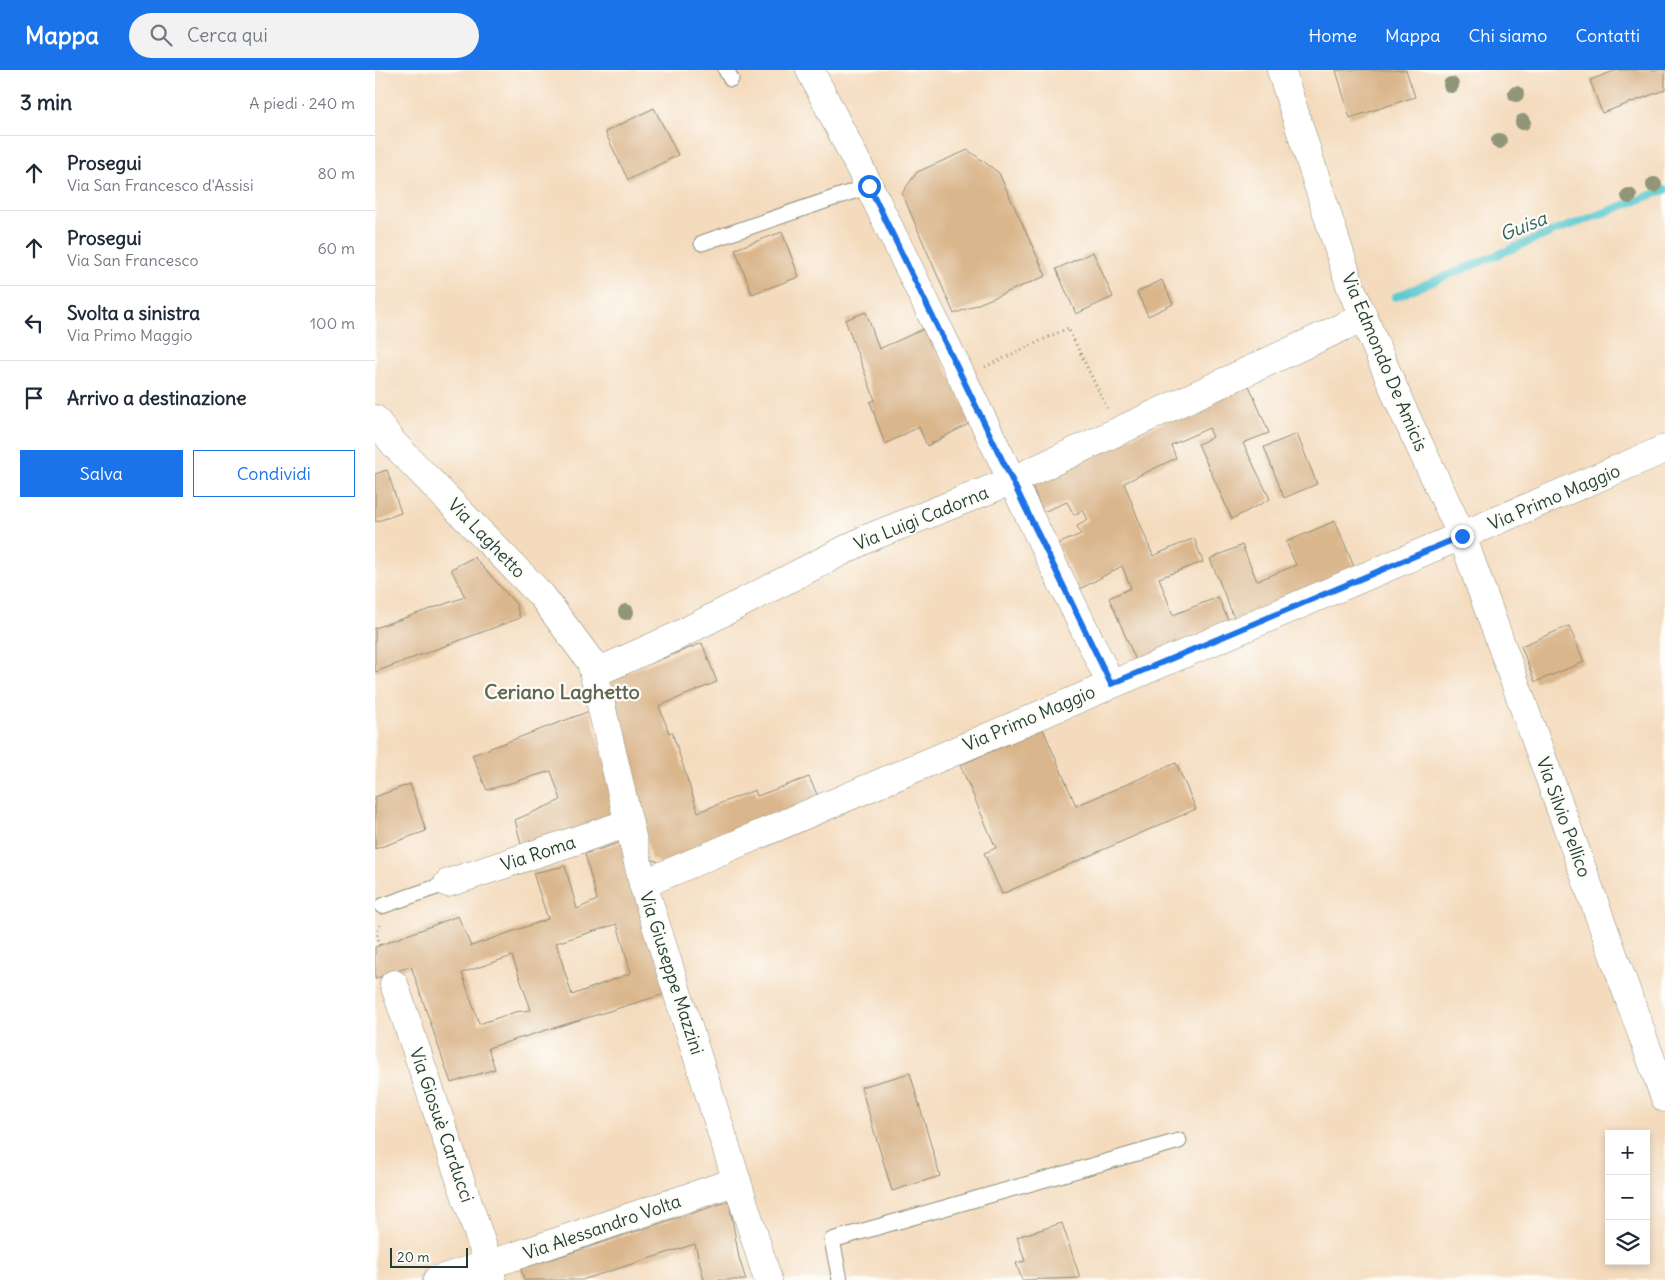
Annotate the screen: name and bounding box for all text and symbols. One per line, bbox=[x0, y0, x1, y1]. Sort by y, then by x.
search box bbox=[129, 13, 479, 58]
text: Mappa bbox=[25, 20, 99, 50]
icon: search bbox=[147, 21, 175, 49]
text: Cerca qui bbox=[187, 23, 268, 47]
text: Home bbox=[1308, 24, 1357, 47]
text: Mappa bbox=[1385, 24, 1440, 47]
text: Chi siamo bbox=[1468, 24, 1547, 47]
text: Contatti bbox=[1575, 24, 1640, 47]
text: 3 min bbox=[20, 89, 72, 116]
text: A piedi · 240 m bbox=[249, 93, 355, 113]
text: Prosegui bbox=[67, 151, 142, 175]
icon: ahead bbox=[20, 159, 48, 187]
text: 80 m bbox=[317, 163, 355, 183]
text: Via San Francesco d'Assisi bbox=[67, 175, 253, 195]
route start bbox=[858, 175, 881, 198]
water label: Guisa bbox=[1496, 205, 1551, 246]
text: Prosegui bbox=[67, 226, 142, 250]
icon: ahead bbox=[20, 234, 48, 262]
text: 60 m bbox=[317, 238, 355, 258]
text: Via San Francesco bbox=[67, 250, 199, 270]
street label: Via Edmondo De Amicis bbox=[1337, 269, 1433, 455]
text: Svolta a sinistra bbox=[67, 301, 200, 325]
icon: left bbox=[20, 309, 48, 337]
text: 100 m bbox=[310, 313, 355, 333]
text: Via Primo Maggio bbox=[67, 325, 192, 345]
icon: arrive bbox=[20, 384, 48, 412]
text: Arrivo a destinazione bbox=[67, 386, 246, 410]
button: Salva bbox=[20, 450, 183, 497]
button: Condividi bbox=[193, 450, 355, 497]
street label: Via Primo Maggio bbox=[1485, 459, 1623, 535]
street label: Via Luigi Cadorna bbox=[850, 481, 992, 555]
street label: Via Laghetto bbox=[443, 493, 531, 583]
route end bbox=[1451, 525, 1474, 548]
district label: Ceriano Laghetto bbox=[484, 679, 640, 704]
street label: Via Primo Maggio bbox=[960, 680, 1098, 756]
street label: Via Silvio Pellico bbox=[1532, 754, 1596, 880]
street label: Via Roma bbox=[498, 830, 578, 876]
street label: Via Giuseppe Mazzini bbox=[635, 888, 709, 1058]
street label: Via Giosuè Carducci bbox=[405, 1045, 479, 1205]
map controls bbox=[1605, 1130, 1650, 1265]
button: + bbox=[1605, 1130, 1650, 1175]
button: − bbox=[1605, 1175, 1650, 1220]
street label: Via Alessandro Volta bbox=[520, 1189, 684, 1265]
button: layers bbox=[1605, 1220, 1650, 1265]
scale bar bbox=[390, 1245, 467, 1268]
text: 20 m bbox=[397, 1248, 430, 1266]

